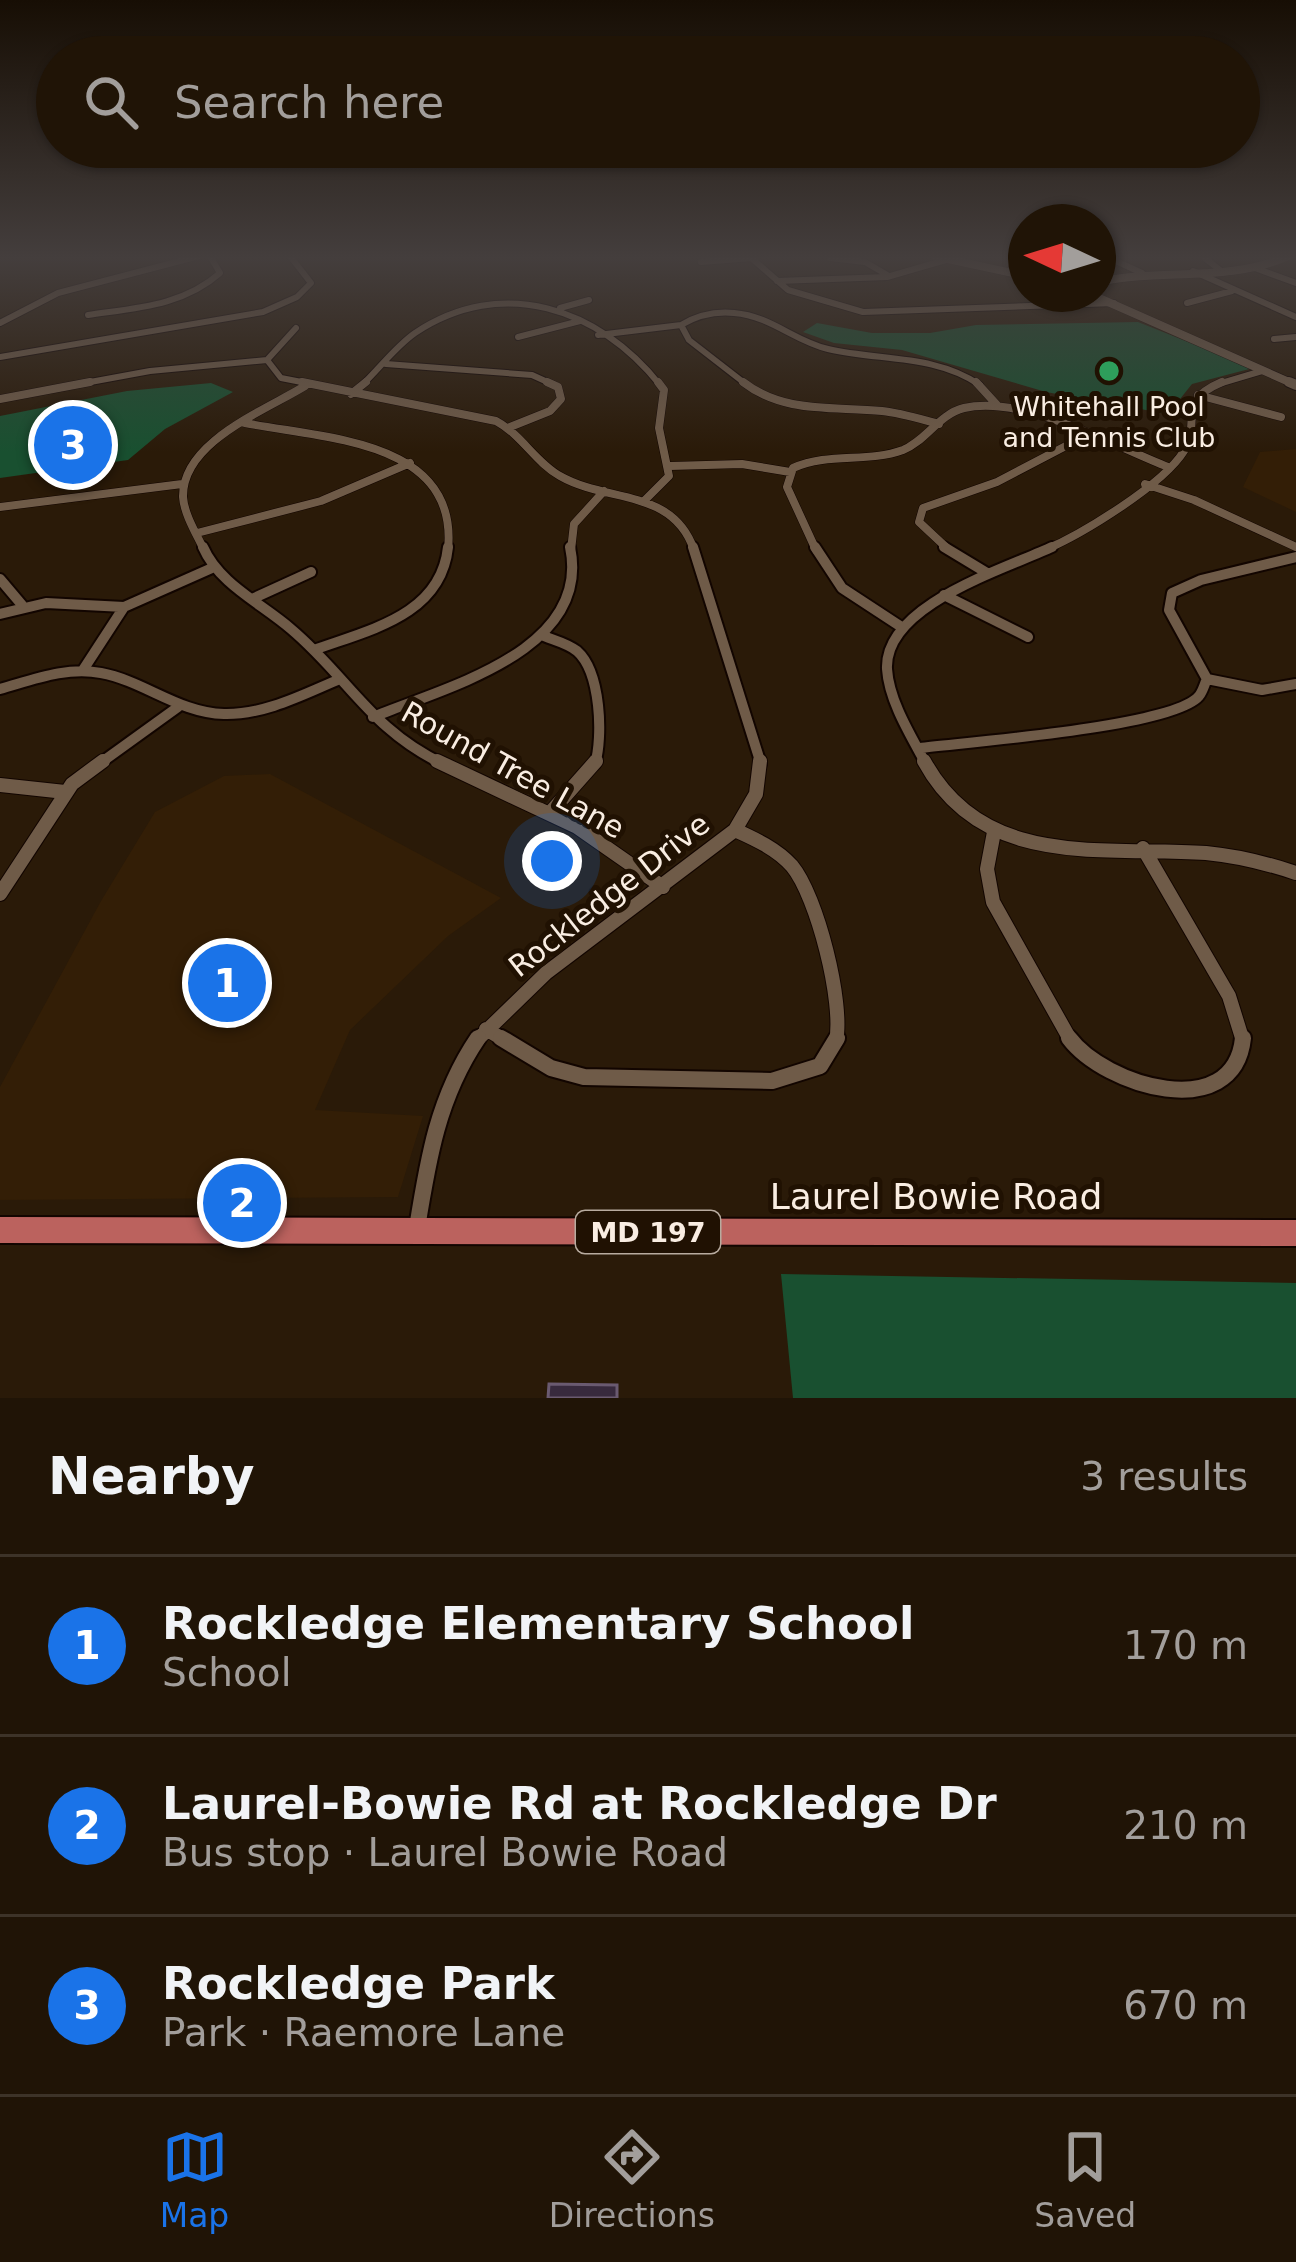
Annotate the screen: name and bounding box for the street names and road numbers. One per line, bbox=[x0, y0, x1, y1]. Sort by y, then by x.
street label: Round Tree Lane bbox=[396, 694, 630, 846]
street label: Rockledge Drive bbox=[502, 806, 716, 984]
street label: Laurel Bowie Road bbox=[770, 1176, 1102, 1217]
road number: MD 197 bbox=[576, 1211, 720, 1253]

